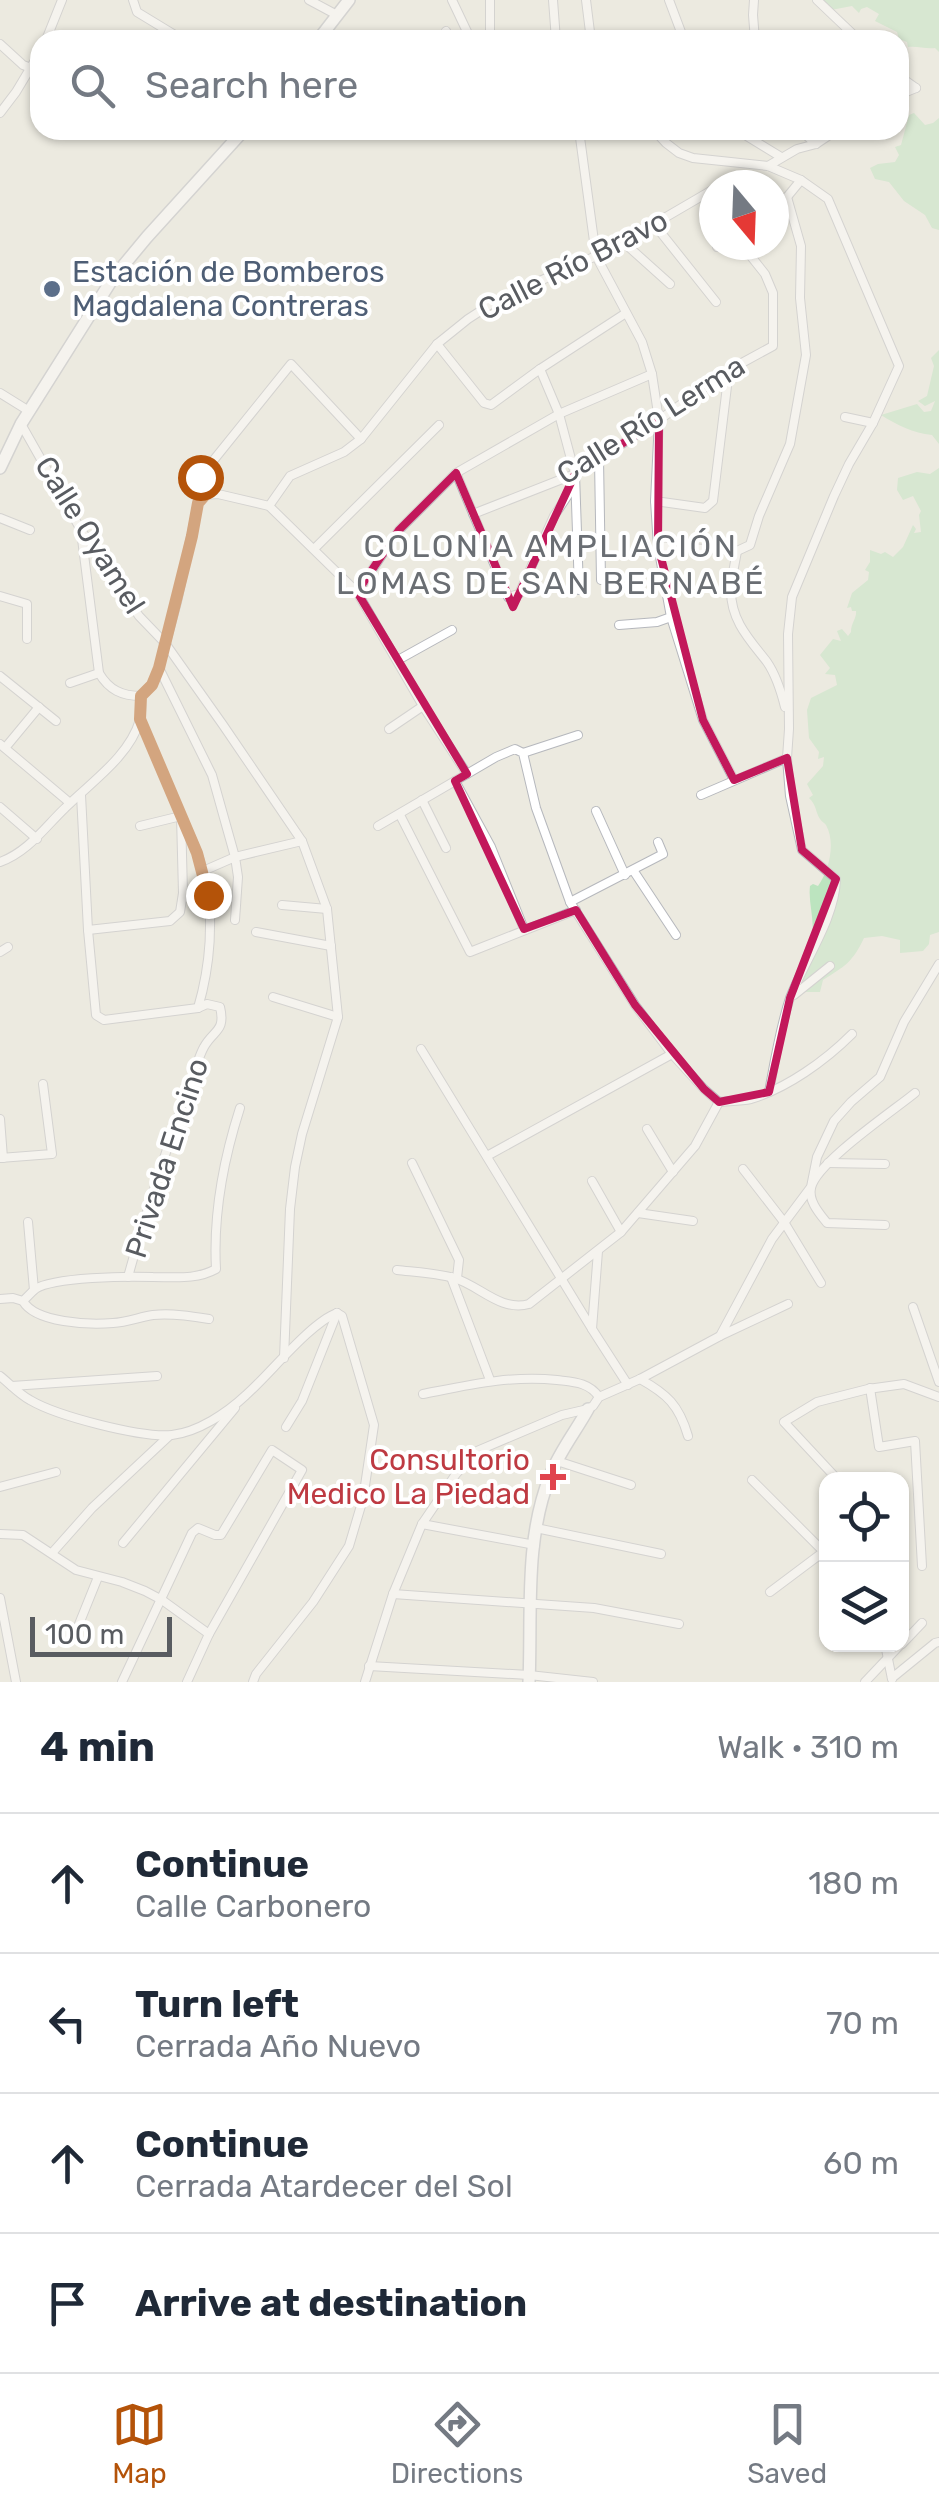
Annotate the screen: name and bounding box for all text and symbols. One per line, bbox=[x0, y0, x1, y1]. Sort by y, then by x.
search box bbox=[30, 30, 909, 140]
icon: search bbox=[65, 58, 120, 113]
text: Search here bbox=[145, 62, 358, 108]
north arrow bbox=[699, 170, 789, 260]
street label: Calle Río Bravo bbox=[472, 202, 674, 328]
place label: Estación de Bomberos Magdalena Contreras bbox=[72, 254, 385, 324]
marker: Estación de Bomberos Magdalena Contreras bbox=[41, 278, 63, 300]
street label: Calle Río Lerma bbox=[550, 348, 752, 492]
street label: Calle Oyamel bbox=[27, 450, 153, 620]
route start bbox=[178, 455, 224, 501]
district label: COLONIA AMPLIACIÓN LOMAS DE SAN BERNABÉ bbox=[336, 527, 766, 602]
route end bbox=[186, 873, 232, 919]
street label: Privada Encino bbox=[118, 1054, 216, 1262]
place label: Consultorio Medico La Piedad bbox=[287, 1442, 530, 1512]
marker: Consultorio Medico La Piedad bbox=[540, 1464, 566, 1490]
map controls bbox=[819, 1472, 909, 1652]
button: locate bbox=[819, 1472, 909, 1562]
button: layers bbox=[819, 1562, 909, 1652]
scale bar bbox=[30, 1612, 172, 1656]
text: 100 m bbox=[45, 1618, 124, 1651]
text: 4 min bbox=[40, 1722, 155, 1772]
text: Walk · 310 m bbox=[717, 1728, 899, 1766]
text: Continue bbox=[135, 1841, 309, 1887]
icon: ahead bbox=[40, 1856, 95, 1911]
text: 180 m bbox=[808, 1864, 899, 1902]
text: Calle Carbonero bbox=[135, 1887, 371, 1925]
text: Turn left bbox=[135, 1981, 299, 2027]
icon: left bbox=[40, 1996, 95, 2051]
text: 70 m bbox=[826, 2004, 899, 2042]
text: Cerrada Año Nuevo bbox=[135, 2027, 421, 2065]
text: Continue bbox=[135, 2121, 309, 2167]
icon: ahead bbox=[40, 2136, 95, 2191]
text: 60 m bbox=[823, 2144, 899, 2182]
text: Cerrada Atardecer del Sol bbox=[135, 2167, 513, 2205]
icon: arrive bbox=[40, 2276, 95, 2331]
text: Arrive at destination bbox=[135, 2280, 527, 2326]
tab: Map bbox=[112, 2397, 167, 2490]
tab: Directions bbox=[391, 2397, 523, 2490]
tab: Saved bbox=[747, 2397, 827, 2490]

